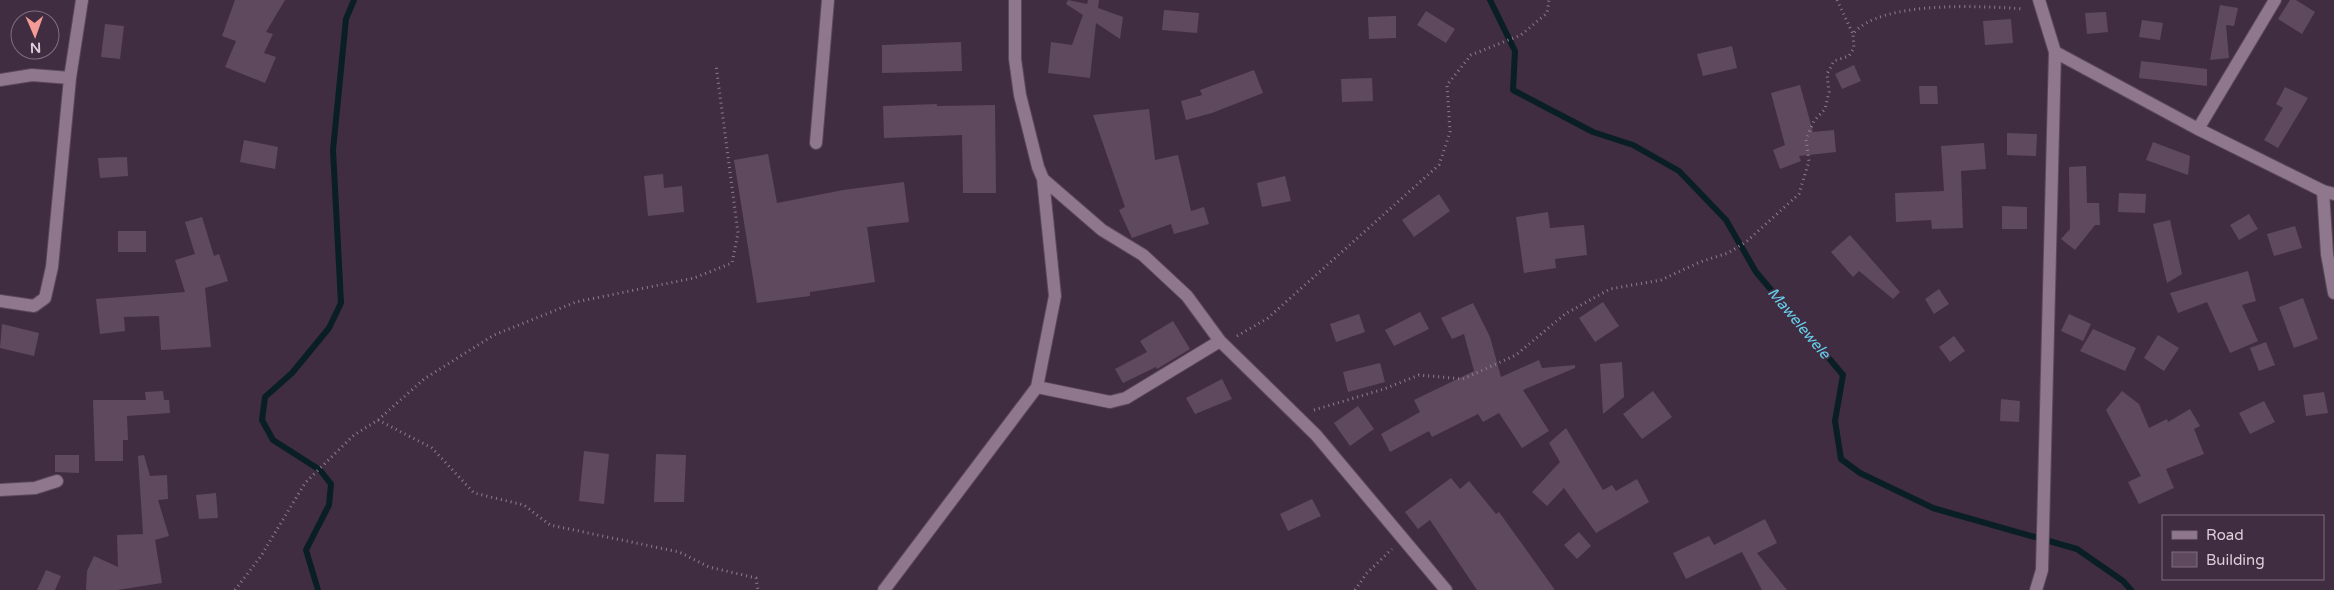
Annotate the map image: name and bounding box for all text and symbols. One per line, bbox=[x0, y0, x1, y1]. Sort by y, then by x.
north arrow bbox=[10, 10, 60, 60]
text: N bbox=[30, 39, 41, 56]
water label: Mawelewele bbox=[1764, 284, 1835, 364]
legend bbox=[2162, 515, 2324, 580]
text: Road bbox=[2206, 526, 2244, 544]
text: Building bbox=[2206, 551, 2265, 569]

